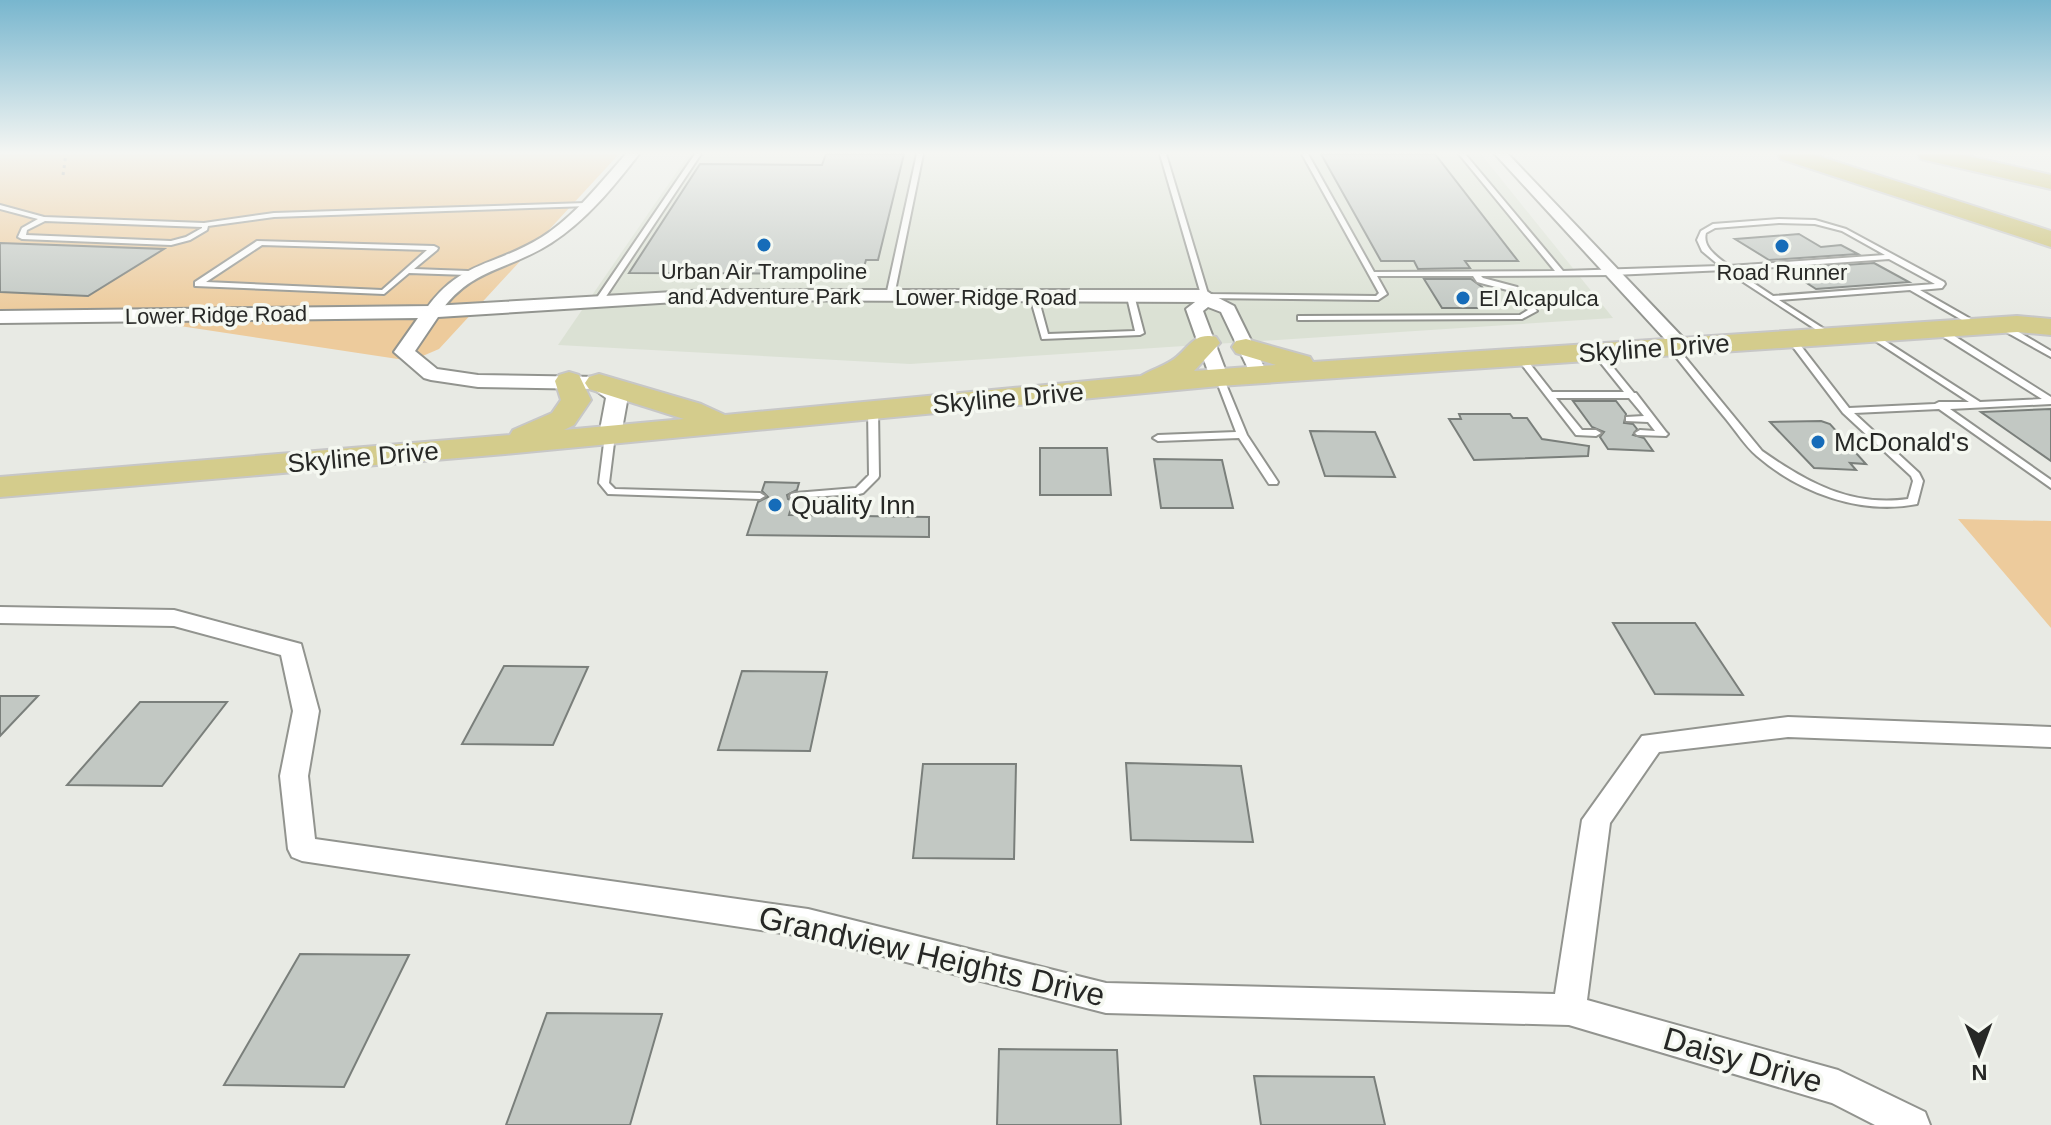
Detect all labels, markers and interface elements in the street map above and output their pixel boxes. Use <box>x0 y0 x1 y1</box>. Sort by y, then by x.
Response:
marker: Urban Air Trampoline and Adventure Park <box>755 236 773 254</box>
marker: Road Runner <box>1773 237 1791 255</box>
place label: Urban Air Trampoline and Adventure Park <box>661 259 867 309</box>
place label: Road Runner <box>1717 260 1847 285</box>
street label: Lower Ridge Road <box>895 285 1077 310</box>
place label: El Alcapulca <box>1479 286 1600 311</box>
marker: El Alcapulca <box>1454 289 1472 307</box>
street label: Lower Ridge Road <box>125 301 307 329</box>
street label: Skyline Drive <box>1577 328 1731 368</box>
street label: Skyline Drive <box>931 376 1085 420</box>
place label: McDonald's <box>1834 427 1969 457</box>
marker: McDonald's <box>1809 433 1827 451</box>
street label: Skyline Drive <box>286 435 440 479</box>
place label: Quality Inn <box>791 490 915 520</box>
marker: Quality Inn <box>766 496 784 514</box>
street label: Grandview Heights Drive <box>756 899 1108 1013</box>
north arrow <box>1939 1013 2019 1093</box>
street label: Daisy Drive <box>1659 1020 1827 1100</box>
text: N <box>1971 1060 1988 1085</box>

